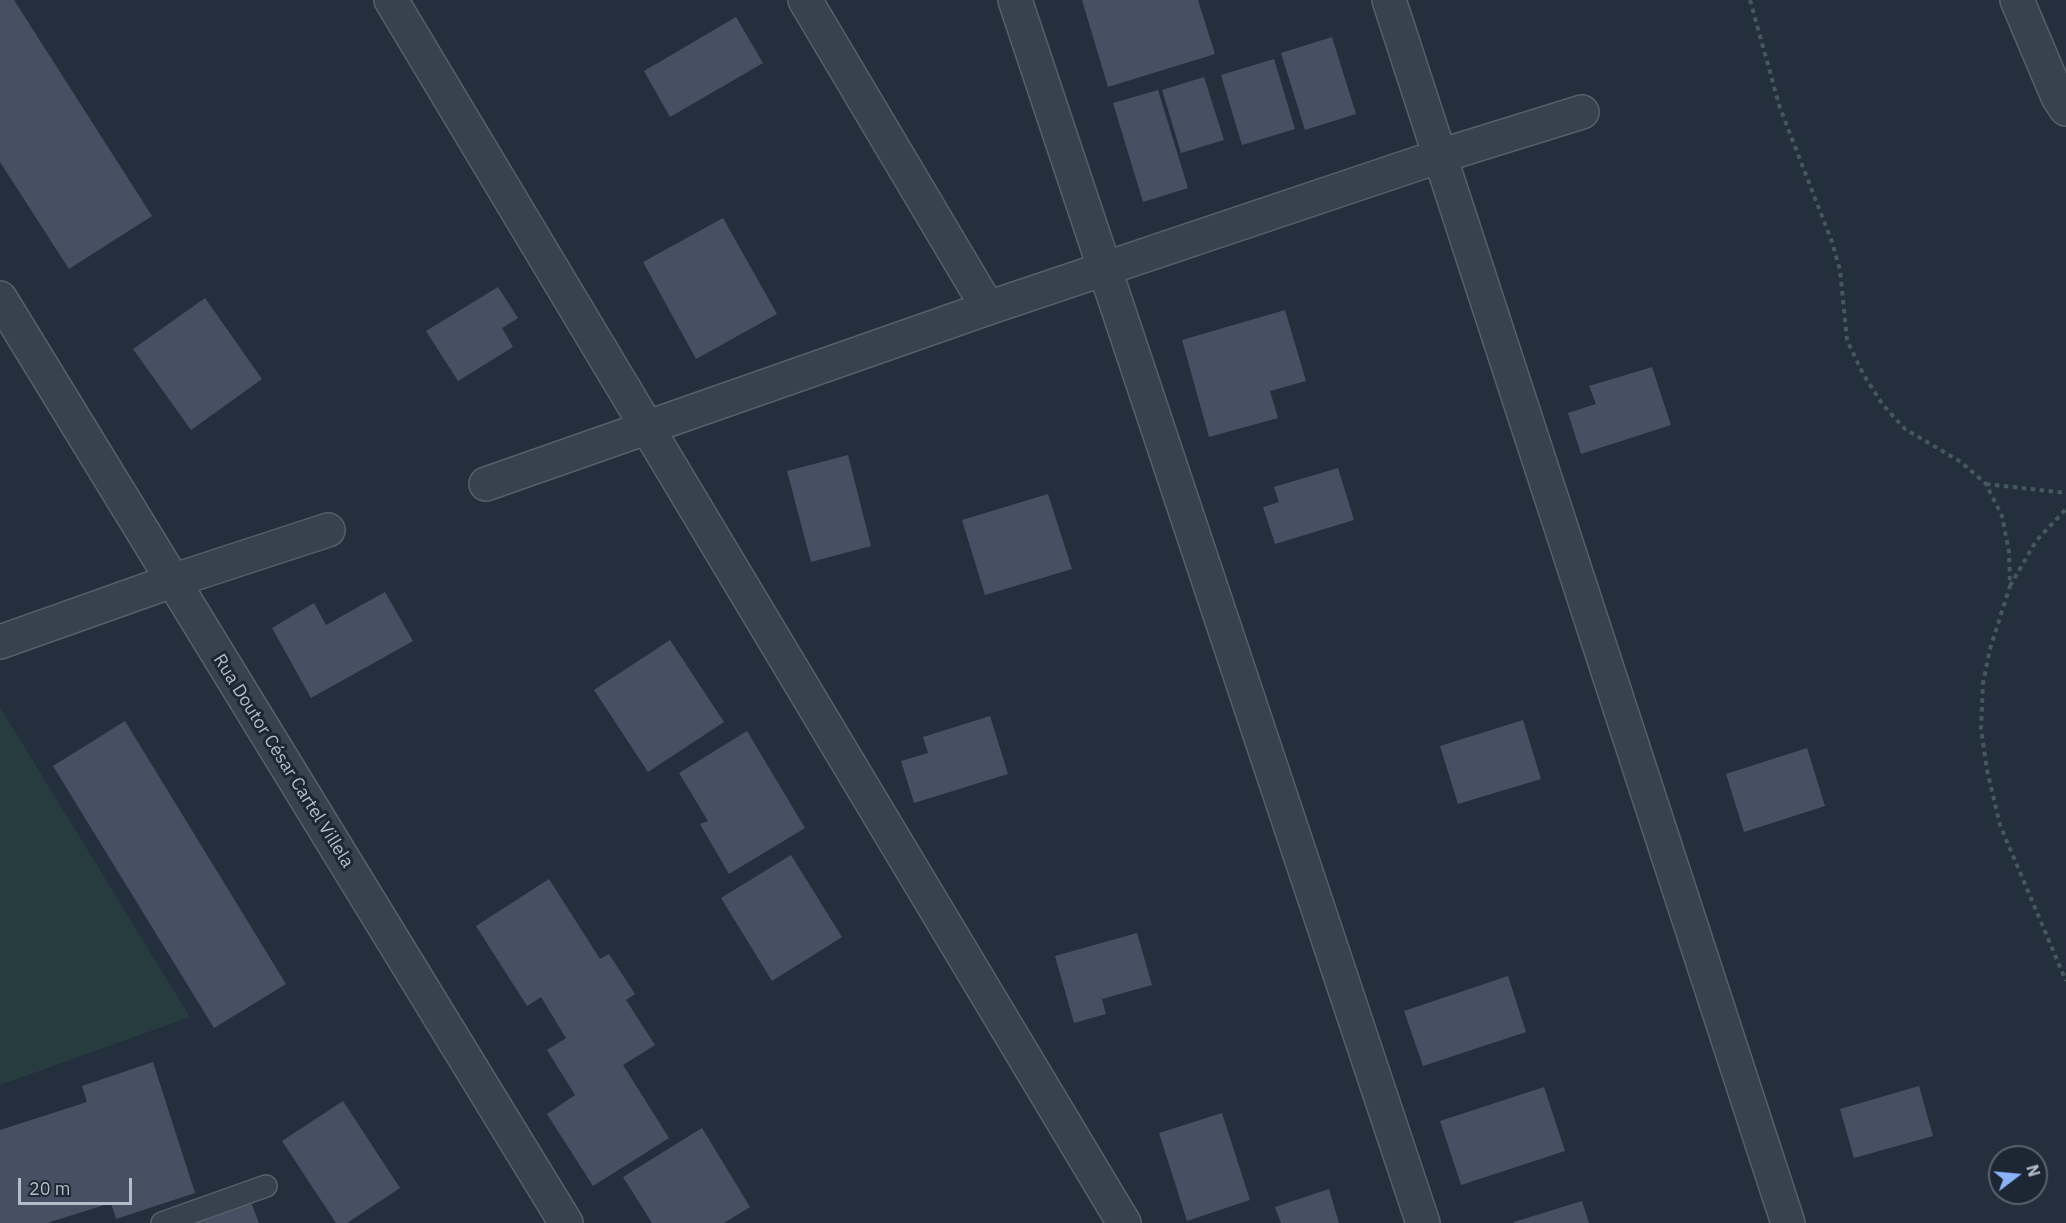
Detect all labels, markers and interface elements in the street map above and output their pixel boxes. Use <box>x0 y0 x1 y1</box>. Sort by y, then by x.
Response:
street label: Rua Doutor César Cartel Villela <box>208 650 358 872</box>
north arrow <box>1988 1145 2048 1205</box>
text: N <box>2022 1162 2045 1179</box>
scale bar <box>21 1166 135 1204</box>
text: 20 m <box>29 1177 71 1200</box>

